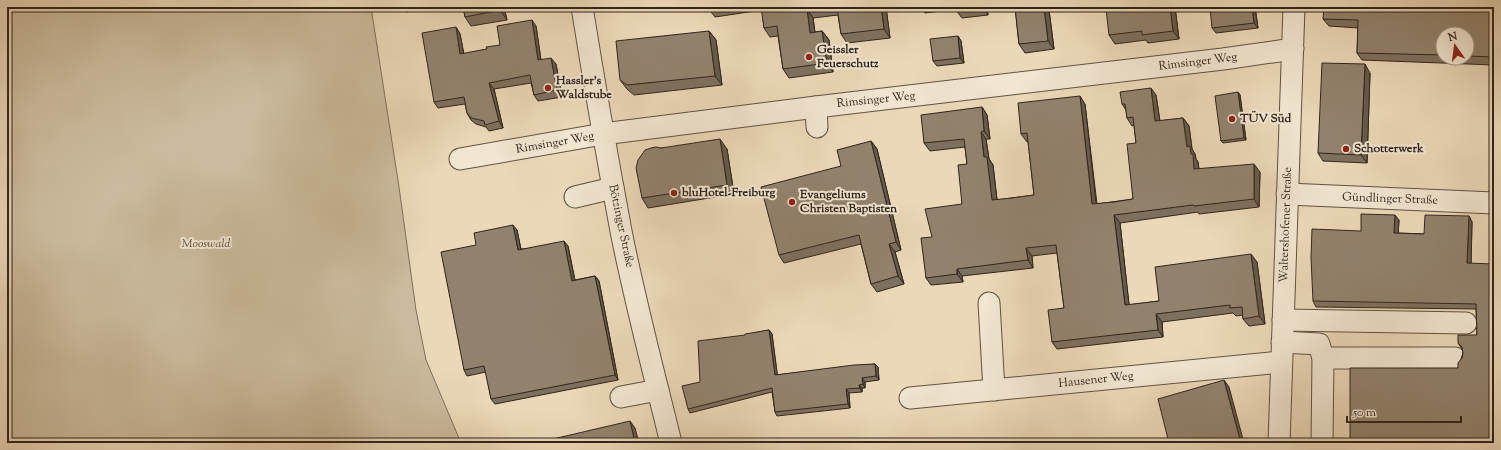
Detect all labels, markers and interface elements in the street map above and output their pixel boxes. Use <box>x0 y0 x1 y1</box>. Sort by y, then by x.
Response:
north arrow <box>1435 26 1475 66</box>
text: N <box>1446 28 1459 46</box>
place label: Geissler Feuerschutz <box>816 41 879 73</box>
street label: Rimsinger Weg <box>1158 48 1238 76</box>
marker: Geissler Feuerschutz <box>804 52 814 62</box>
place label: Hassler's Waldstube <box>555 72 612 104</box>
marker: Hassler's Waldstube <box>543 83 553 93</box>
street label: Rimsinger Weg <box>836 87 916 113</box>
place label: TÜV Süd <box>1239 110 1292 128</box>
marker: TÜV Süd <box>1227 114 1237 124</box>
street label: Rimsinger Weg <box>514 127 596 159</box>
place label: Schotterwerk <box>1354 140 1424 158</box>
marker: Schotterwerk <box>1341 144 1351 154</box>
street label: Waltershofener Straße <box>1275 166 1297 283</box>
street label: Bötzinger Straße <box>603 183 639 270</box>
place label: bluHotel-Freiburg <box>681 184 775 202</box>
place label: Evangeliums Christen Baptisten <box>799 186 898 218</box>
marker: bluHotel-Freiburg <box>669 188 679 198</box>
street label: Gündlinger Straße <box>1342 188 1439 210</box>
marker: Evangeliums Christen Baptisten <box>787 197 797 207</box>
park label: Mooswald <box>182 235 230 253</box>
street label: Hausener Weg <box>1058 367 1135 393</box>
scale bar <box>1347 398 1461 424</box>
text: 50 m <box>1352 404 1376 422</box>

